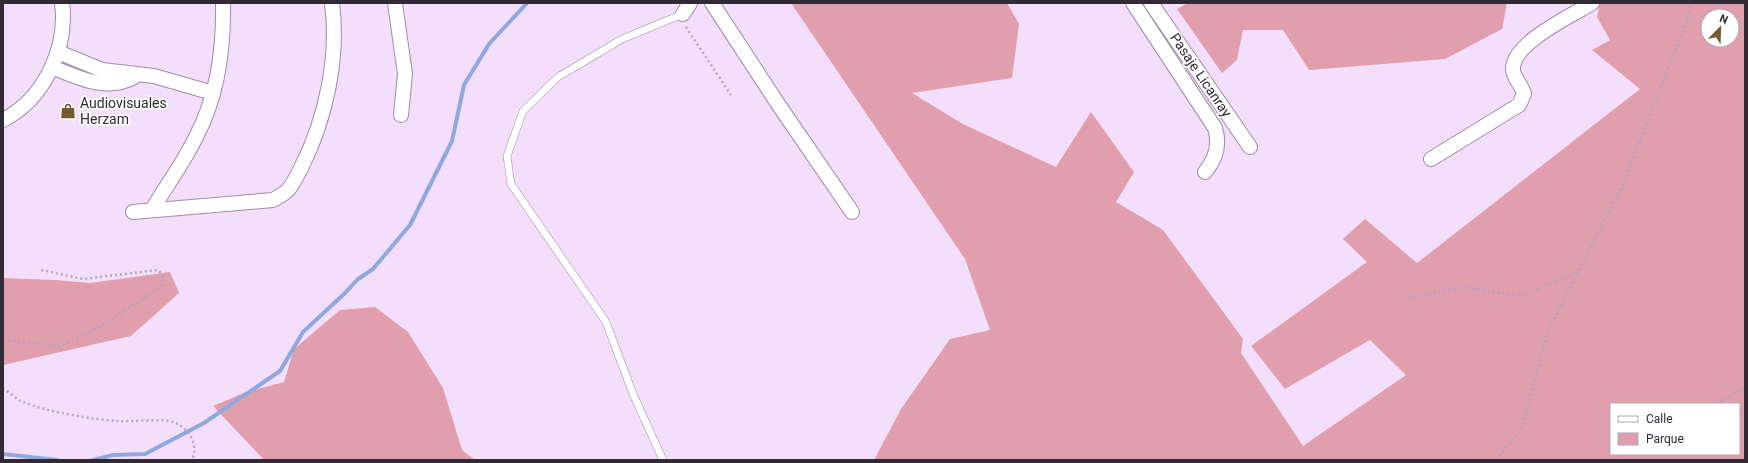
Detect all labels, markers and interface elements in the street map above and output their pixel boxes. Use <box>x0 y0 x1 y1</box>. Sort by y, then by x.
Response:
north arrow <box>1700 8 1740 48</box>
text: N <box>1718 12 1730 27</box>
street label: Pasaje Licanray <box>1167 30 1235 120</box>
place label: Audiovisuales Herzam <box>80 95 167 127</box>
shop icon: Audiovisuales Herzam <box>59 102 77 120</box>
legend <box>1610 403 1740 455</box>
text: Calle <box>1646 412 1673 426</box>
text: Parque <box>1646 432 1684 446</box>

